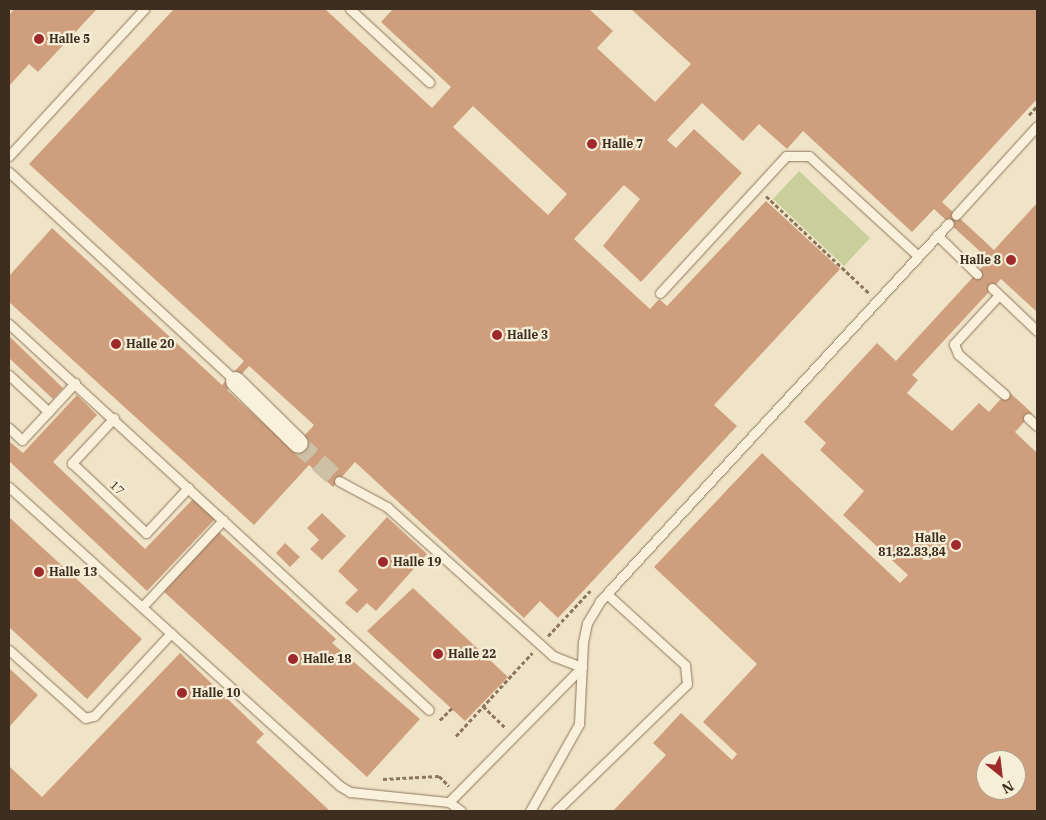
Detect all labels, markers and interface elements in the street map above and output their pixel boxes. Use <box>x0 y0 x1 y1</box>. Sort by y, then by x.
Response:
place label: Halle 5 <box>49 32 90 46</box>
marker: Halle 5 <box>33 33 45 45</box>
place label: Halle 7 <box>602 137 643 151</box>
marker: Halle 7 <box>586 138 598 150</box>
place label: Halle 8 <box>960 253 1001 267</box>
marker: Halle 8 <box>1005 254 1017 266</box>
place label: Halle 3 <box>507 328 548 342</box>
marker: Halle 3 <box>491 329 503 341</box>
place label: Halle 20 <box>126 337 174 351</box>
marker: Halle 20 <box>110 338 122 350</box>
street label: 17 <box>107 478 127 498</box>
place label: Halle 81,82.83,84 <box>878 531 946 559</box>
marker: Halle 81,82.83,84 <box>950 539 962 551</box>
place label: Halle 19 <box>393 555 441 569</box>
marker: Halle 19 <box>377 556 389 568</box>
place label: Halle 13 <box>49 565 97 579</box>
marker: Halle 13 <box>33 566 45 578</box>
place label: Halle 22 <box>448 647 496 661</box>
marker: Halle 22 <box>432 648 444 660</box>
place label: Halle 18 <box>303 652 351 666</box>
marker: Halle 18 <box>287 653 299 665</box>
place label: Halle 10 <box>192 686 240 700</box>
marker: Halle 10 <box>176 687 188 699</box>
north arrow <box>976 750 1026 800</box>
text: N <box>999 777 1017 798</box>

